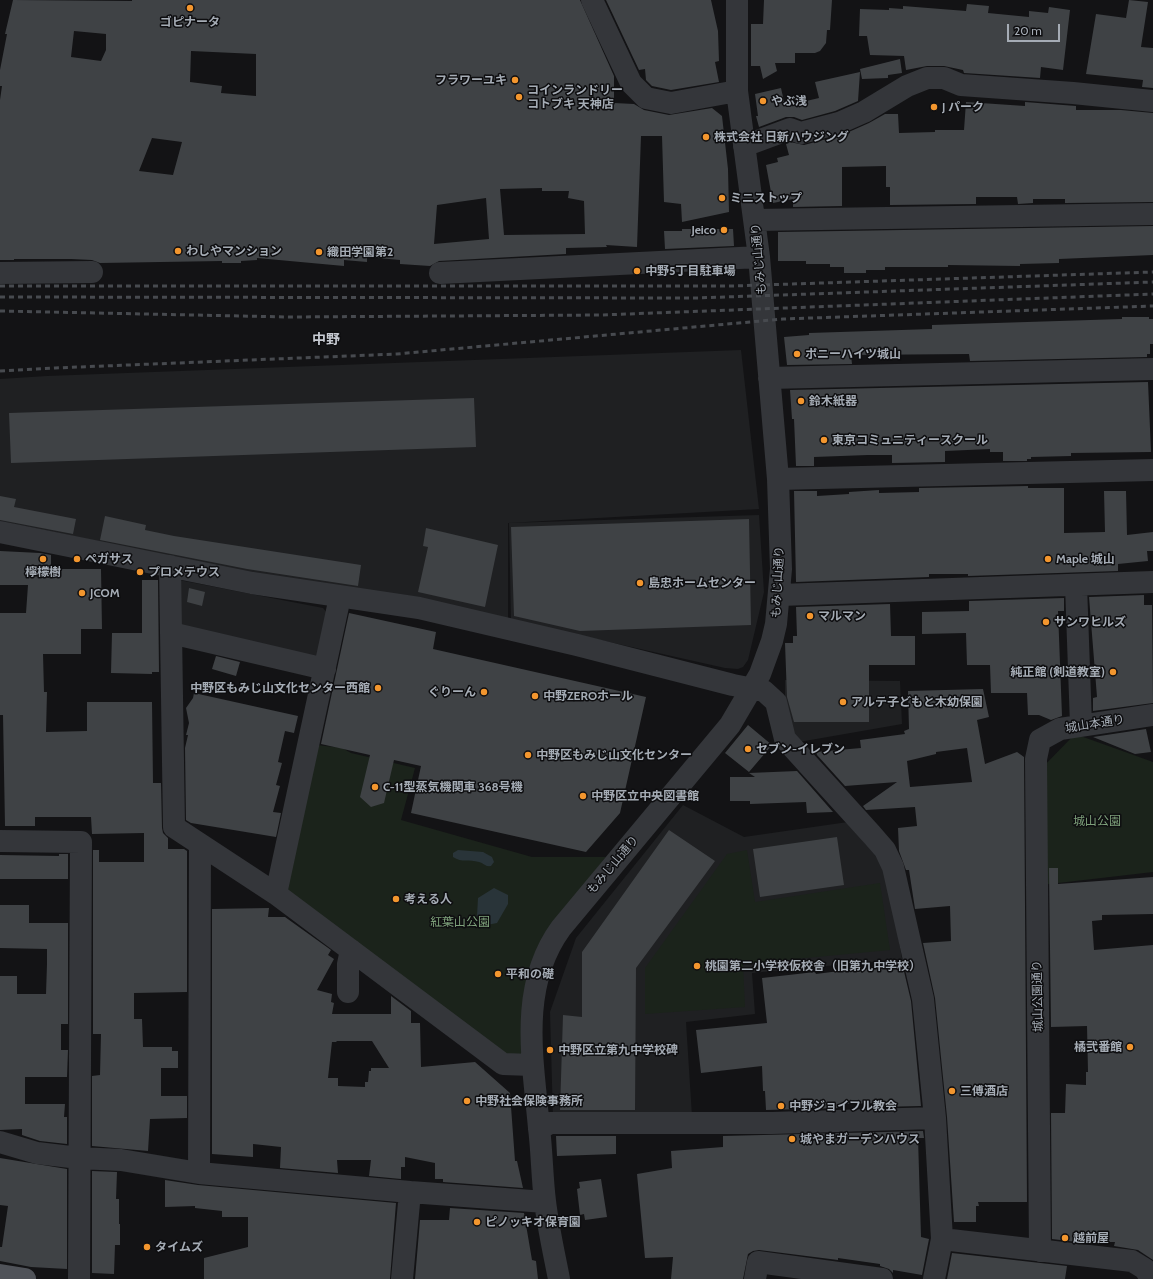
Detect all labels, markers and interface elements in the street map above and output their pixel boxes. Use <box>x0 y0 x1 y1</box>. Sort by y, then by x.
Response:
marker: ゴピナータ <box>185 3 195 13</box>
place label: ゴピナータ <box>160 15 220 29</box>
scale bar <box>1009 16 1062 42</box>
text: 20 m <box>1014 23 1042 38</box>
place label: フラワーユキ <box>435 73 507 87</box>
marker: フラワーユキ <box>510 75 520 85</box>
place label: コインランドリー コトブキ 天神店 <box>527 83 623 111</box>
marker: コインランドリー コトブキ 天神店 <box>514 92 524 102</box>
place label: やぶ浅 <box>771 94 807 108</box>
marker: やぶ浅 <box>758 96 768 106</box>
place label: J パーク <box>942 100 984 114</box>
marker: J パーク <box>929 102 939 112</box>
place label: 株式会社 日新ハウジング <box>714 130 849 144</box>
marker: 株式会社 日新ハウジング <box>701 132 711 142</box>
place label: ミニストップ <box>730 191 802 205</box>
marker: ミニストップ <box>717 193 727 203</box>
place label: Jeico <box>691 223 716 237</box>
street label: もみじ山通り <box>749 223 769 295</box>
marker: Jeico <box>719 225 729 235</box>
place label: わしやマンション <box>186 244 282 258</box>
place label: 織田学園第2 <box>327 245 393 259</box>
marker: わしやマンション <box>173 246 183 256</box>
marker: 織田学園第2 <box>314 247 324 257</box>
place label: 中野5丁目駐車場 <box>645 264 735 278</box>
marker: 中野5丁目駐車場 <box>632 266 642 276</box>
district label: 中野 <box>312 332 340 348</box>
place label: ポニーハイツ城山 <box>805 347 901 361</box>
marker: ポニーハイツ城山 <box>792 349 802 359</box>
place label: 鈴木紙器 <box>809 394 857 408</box>
marker: 鈴木紙器 <box>796 396 806 406</box>
place label: 東京コミュニティースクール <box>832 433 988 447</box>
marker: 東京コミュニティースクール <box>819 435 829 445</box>
street label: もみじ山通り <box>769 546 787 618</box>
place label: ペガサス <box>85 552 133 566</box>
place label: Maple 城山 <box>1056 552 1115 566</box>
marker: 檸檬樹 <box>38 554 48 564</box>
marker: ペガサス <box>72 554 82 564</box>
marker: Maple 城山 <box>1043 554 1053 564</box>
place label: 檸檬樹 <box>25 565 61 579</box>
place label: プロメテウス <box>148 565 220 579</box>
marker: プロメテウス <box>135 567 145 577</box>
place label: 島忠ホームセンター <box>648 576 756 590</box>
marker: 島忠ホームセンター <box>635 578 645 588</box>
place label: JCOM <box>90 586 120 600</box>
marker: JCOM <box>77 588 87 598</box>
place label: マルマン <box>818 609 866 623</box>
marker: マルマン <box>805 611 815 621</box>
place label: サンワヒルズ <box>1054 615 1126 629</box>
marker: サンワヒルズ <box>1041 617 1051 627</box>
place label: 純正館 (剣道教室) <box>1010 665 1105 679</box>
marker: 純正館 (剣道教室) <box>1108 667 1118 677</box>
place label: 中野区もみじ山文化センター西館 <box>190 681 370 695</box>
marker: 中野区もみじ山文化センター西館 <box>373 683 383 693</box>
place label: ぐりーん <box>428 685 476 699</box>
marker: ぐりーん <box>479 687 489 697</box>
place label: 中野ZEROホール <box>543 689 633 703</box>
marker: 中野ZEROホール <box>530 691 540 701</box>
place label: アルテ子どもと木幼保園 <box>851 695 983 709</box>
marker: アルテ子どもと木幼保園 <box>838 697 848 707</box>
street label: 城山本通り <box>1064 712 1126 736</box>
place label: セブン-イレブン <box>756 742 845 756</box>
marker: セブン-イレブン <box>743 744 753 754</box>
place label: 中野区もみじ山文化センター <box>536 748 692 762</box>
marker: 中野区もみじ山文化センター <box>523 750 533 760</box>
place label: C-11型蒸気機関車 368号機 <box>383 780 523 794</box>
marker: C-11型蒸気機関車 368号機 <box>370 782 380 792</box>
place label: 中野区立中央図書館 <box>591 789 699 803</box>
marker: 中野区立中央図書館 <box>578 791 588 801</box>
park label: 城山公園 <box>1073 814 1121 828</box>
street label: もみじ山通り <box>584 833 642 897</box>
place label: 考える人 <box>404 892 452 906</box>
marker: 考える人 <box>391 894 401 904</box>
park label: 紅葉山公園 <box>430 915 490 929</box>
place label: 桃園第二小学校仮校舎（旧第九中学校） <box>705 959 921 973</box>
street label: 城山公園通り <box>1030 960 1046 1032</box>
marker: 桃園第二小学校仮校舎（旧第九中学校） <box>692 961 702 971</box>
place label: 平和の礎 <box>506 967 554 981</box>
marker: 平和の礎 <box>493 969 503 979</box>
place label: 橘弐番館 <box>1074 1040 1122 1054</box>
marker: 橘弐番館 <box>1125 1042 1135 1052</box>
place label: 中野区立第九中学校碑 <box>558 1043 678 1057</box>
marker: 中野区立第九中学校碑 <box>545 1045 555 1055</box>
place label: 三傅酒店 <box>960 1084 1008 1098</box>
marker: 三傅酒店 <box>947 1086 957 1096</box>
place label: 中野社会保険事務所 <box>475 1094 583 1108</box>
marker: 中野社会保険事務所 <box>462 1096 472 1106</box>
place label: 中野ジョイフル教会 <box>789 1099 897 1113</box>
marker: 中野ジョイフル教会 <box>776 1101 786 1111</box>
place label: 城やまガーデンハウス <box>800 1132 920 1146</box>
marker: 城やまガーデンハウス <box>787 1134 797 1144</box>
place label: ピノッキオ保育園 <box>485 1215 581 1229</box>
marker: ピノッキオ保育園 <box>472 1217 482 1227</box>
place label: 越前屋 <box>1073 1231 1109 1245</box>
marker: 越前屋 <box>1060 1233 1070 1243</box>
place label: タイムズ <box>155 1240 203 1254</box>
marker: タイムズ <box>142 1242 152 1252</box>

